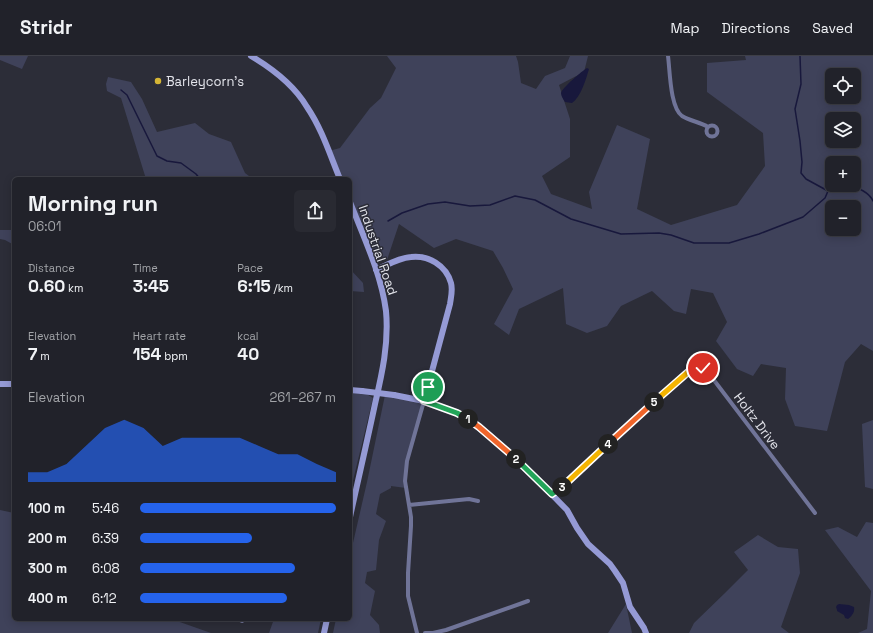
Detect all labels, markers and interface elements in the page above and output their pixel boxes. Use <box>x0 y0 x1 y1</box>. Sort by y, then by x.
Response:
text: Stridr <box>20 15 72 40</box>
text: Map <box>670 19 700 37</box>
text: Directions <box>722 19 790 37</box>
text: Saved <box>812 19 853 37</box>
map controls <box>825 68 861 236</box>
button: locate <box>825 68 861 104</box>
place label: Barleycorn’s <box>166 73 244 90</box>
marker: Barleycorn’s <box>153 76 163 86</box>
button: layers <box>825 112 861 148</box>
button: + <box>825 156 861 192</box>
text: Morning run <box>28 189 158 217</box>
button: share <box>294 190 336 232</box>
button: − <box>825 200 861 236</box>
street label: Industrial Road <box>355 203 401 297</box>
text: 06:01 <box>28 218 61 235</box>
text: Distance <box>28 261 75 275</box>
text: Time <box>133 261 158 275</box>
text: Pace <box>237 261 263 275</box>
text: 0.60 <box>28 275 65 297</box>
text: 3:45 <box>133 275 169 297</box>
text: 6:15 <box>237 275 271 297</box>
text: km <box>65 281 83 295</box>
text: /km <box>271 281 293 295</box>
text: Elevation <box>28 329 76 343</box>
text: Heart rate <box>133 329 186 343</box>
text: kcal <box>237 329 259 343</box>
text: 7 <box>28 343 37 365</box>
text: 154 <box>133 343 161 365</box>
text: 40 <box>237 343 259 365</box>
text: m <box>37 349 50 363</box>
text: bpm <box>161 349 188 363</box>
pin <box>686 351 720 385</box>
icon: check <box>692 357 714 379</box>
pin <box>411 370 445 404</box>
icon: arrive <box>417 376 439 398</box>
text: Elevation <box>28 389 85 406</box>
text: 261–267 m <box>269 389 336 406</box>
street label: Holtz Drive <box>730 389 784 453</box>
pin: 5 <box>644 392 664 412</box>
text: 5 <box>651 395 657 409</box>
pin: 1 <box>458 409 478 429</box>
text: 1 <box>466 412 470 426</box>
pin: 4 <box>598 434 618 454</box>
text: 4 <box>605 437 612 451</box>
pin: 2 <box>506 449 526 469</box>
text: 2 <box>513 452 519 466</box>
pin: 3 <box>552 477 572 497</box>
text: 3 <box>559 480 565 494</box>
text: 100 m <box>28 500 65 517</box>
text: 5:46 <box>92 500 119 517</box>
text: 200 m <box>28 530 67 547</box>
text: 6:39 <box>92 530 119 547</box>
text: 300 m <box>28 560 67 577</box>
text: 6:08 <box>92 560 120 577</box>
text: 400 m <box>28 590 68 607</box>
text: 6:12 <box>92 590 117 607</box>

